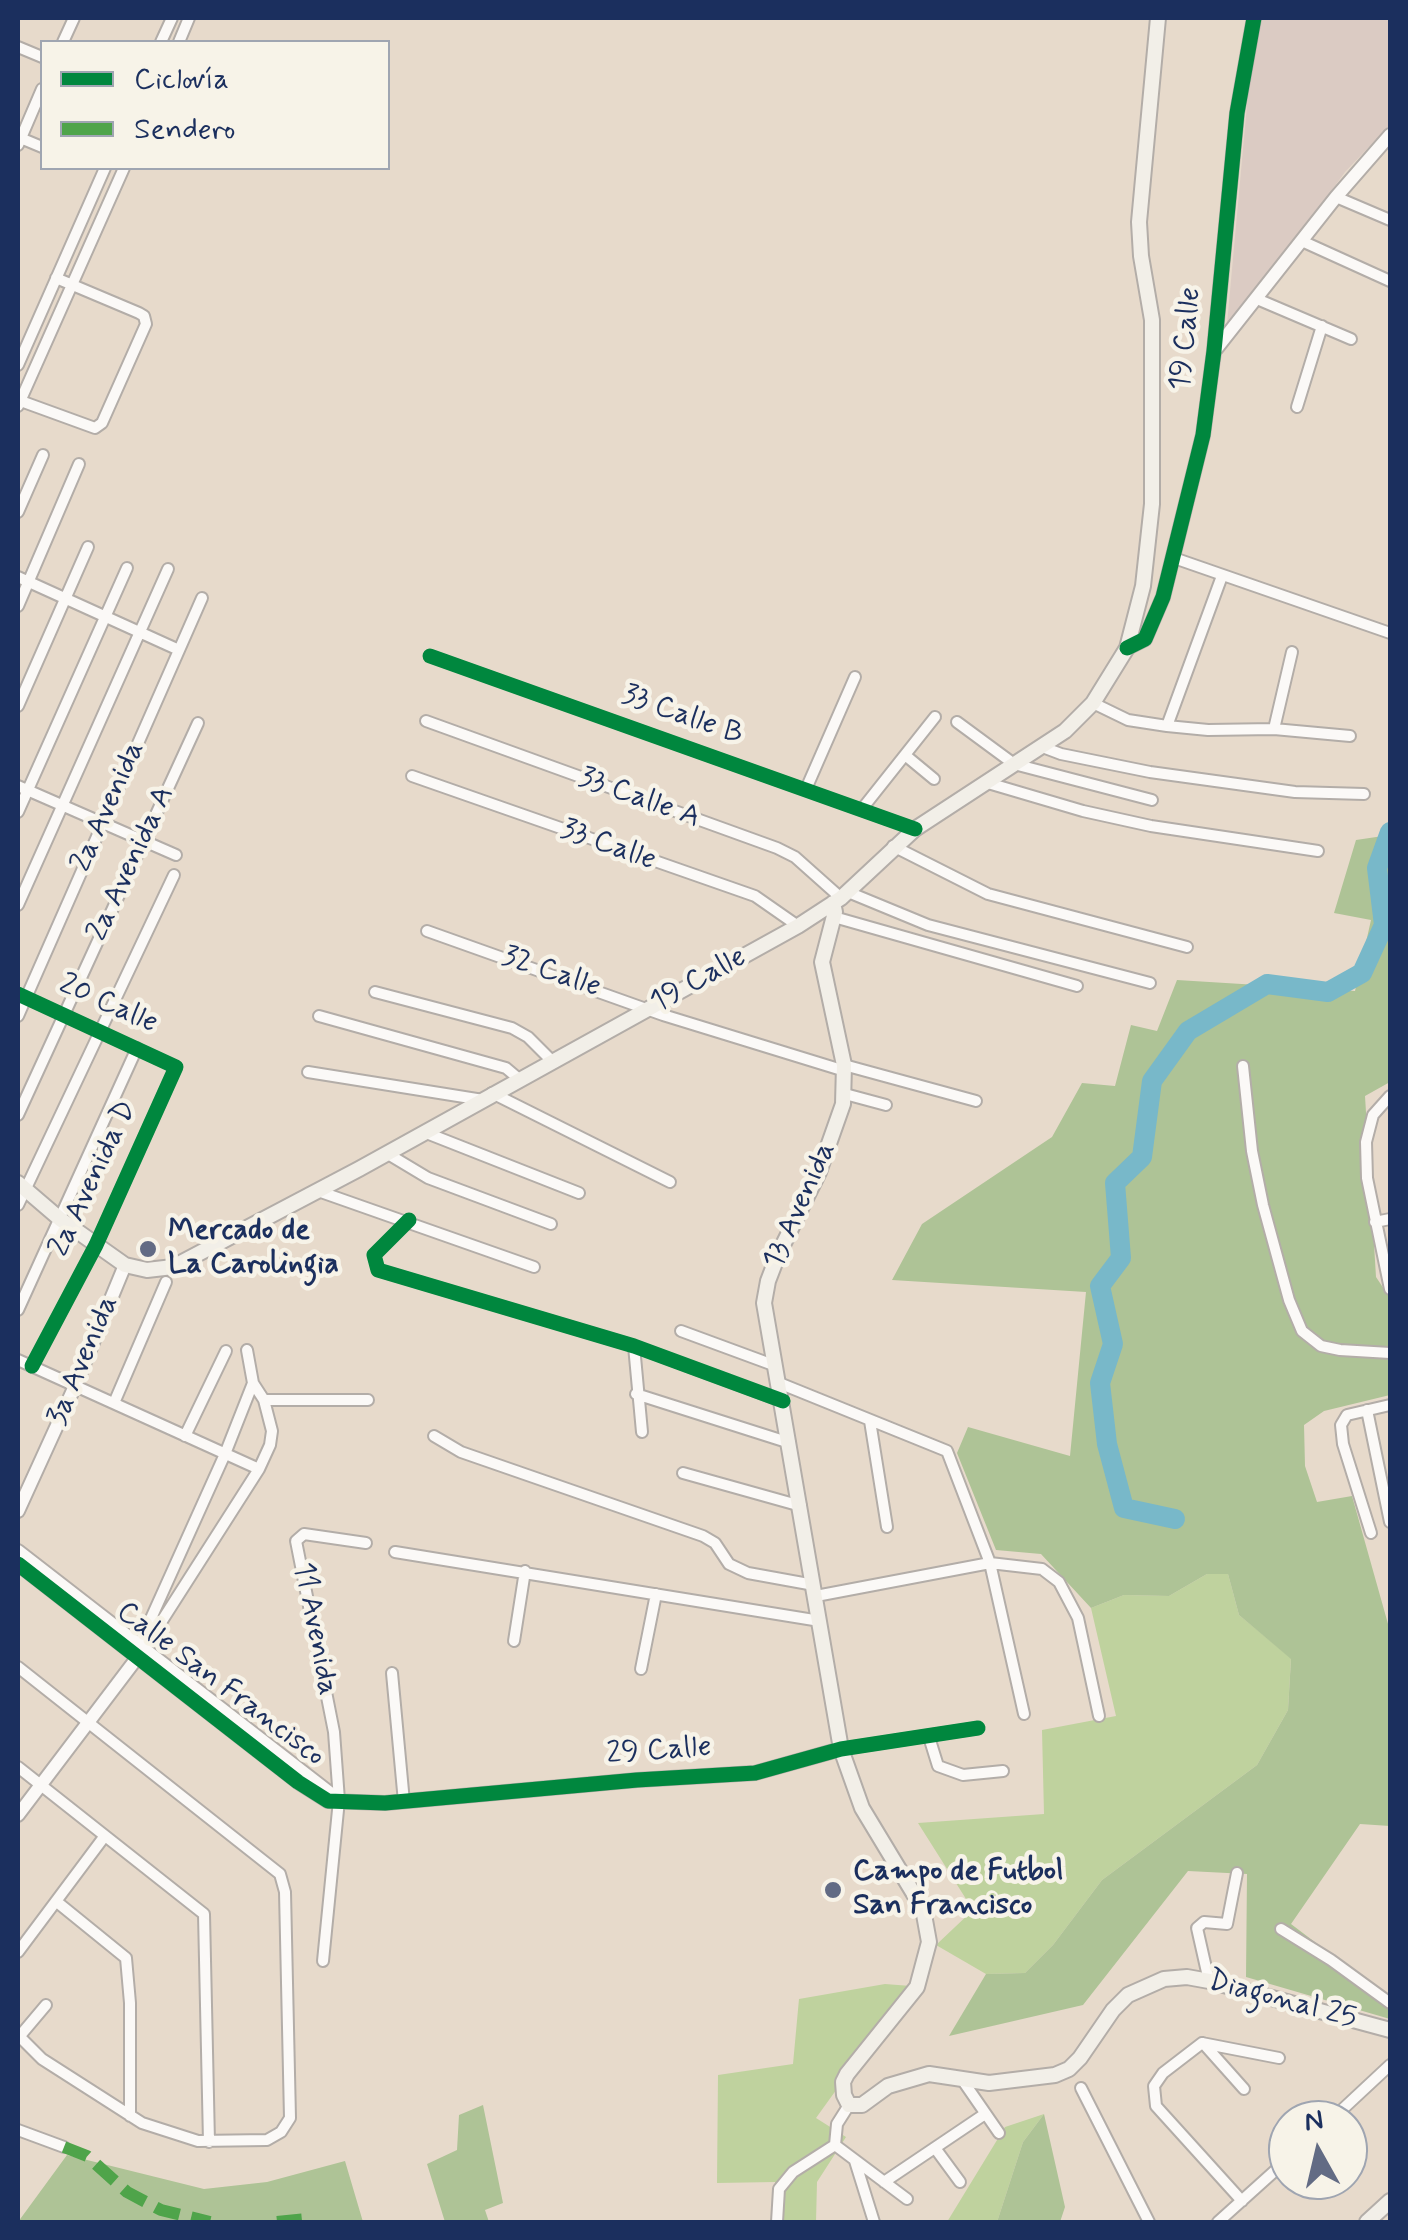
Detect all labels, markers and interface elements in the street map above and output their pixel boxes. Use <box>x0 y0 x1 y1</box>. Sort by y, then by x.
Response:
legend <box>40 40 390 170</box>
text: Ciclovía <box>134 60 229 99</box>
text: Sendero <box>134 110 235 149</box>
street label: 19 Calle <box>1164 285 1210 393</box>
street label: 33 Calle B <box>617 678 747 754</box>
street label: 2a Avenida <box>64 736 154 878</box>
street label: 33 Calle A <box>573 760 705 838</box>
street label: 2a Avenida A <box>80 781 184 947</box>
street label: 33 Calle <box>555 812 661 880</box>
street label: 32 Calle <box>497 939 605 1007</box>
street label: 19 Calle <box>645 940 753 1022</box>
street label: 20 Calle <box>53 967 163 1043</box>
street label: 2a Avenida D <box>42 1095 146 1263</box>
street label: 13 Avenida <box>757 1137 845 1275</box>
place label: Mercado de La Carolingia <box>168 1214 339 1284</box>
marker: Mercado de La Carolingia <box>137 1238 159 1260</box>
street label: 3a Avenida <box>41 1291 127 1431</box>
street label: 11 Avenida <box>283 1559 345 1699</box>
street label: Calle San Francisco <box>109 1595 331 1775</box>
street label: 29 Calle <box>605 1730 713 1774</box>
place label: Campo de Futbol San Francisco <box>853 1855 1063 1926</box>
marker: Campo de Futbol San Francisco <box>822 1879 844 1901</box>
street label: Diagonal 25 <box>1204 1964 1360 2038</box>
north arrow <box>1268 2100 1368 2200</box>
text: N <box>1302 2102 1326 2141</box>

